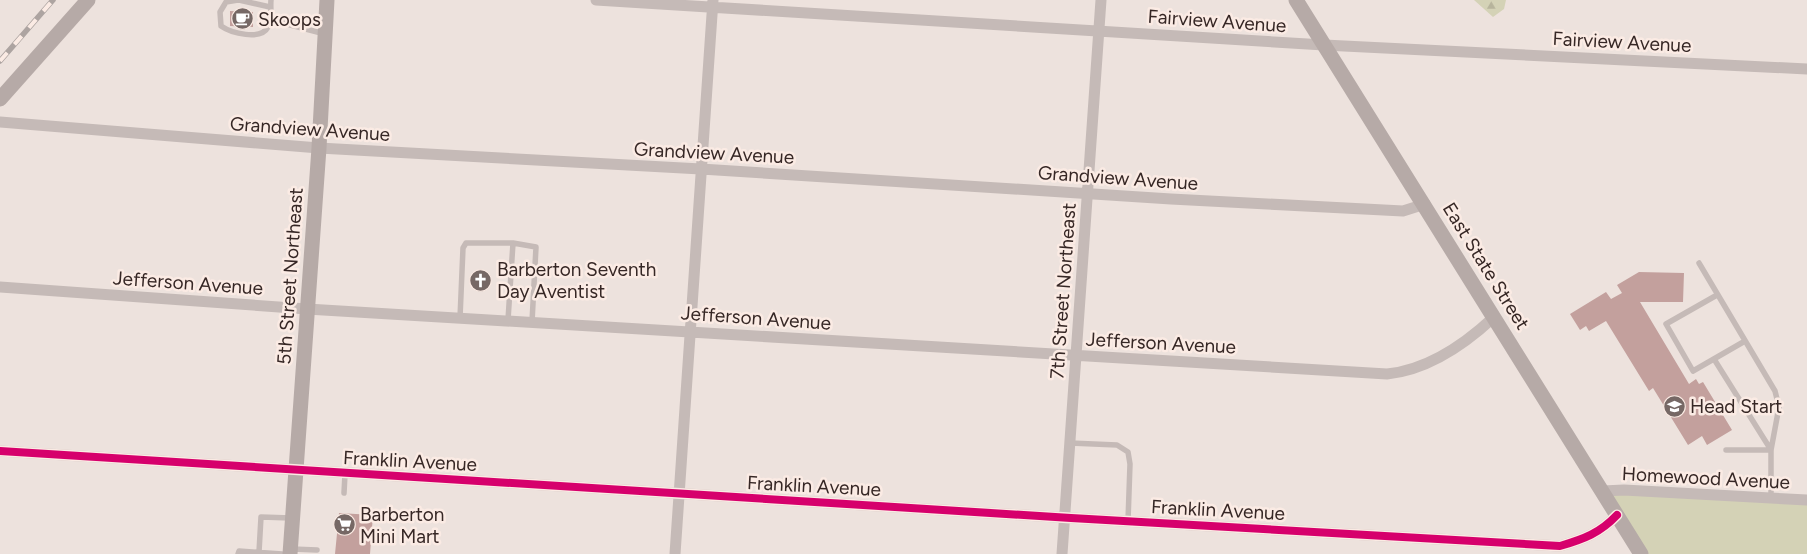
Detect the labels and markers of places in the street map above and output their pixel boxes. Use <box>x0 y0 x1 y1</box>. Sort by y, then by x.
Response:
cafe icon: Skoops <box>230 7 254 31</box>
place label: Skoops <box>258 8 321 31</box>
place label: Barberton Seventh Day Aventist <box>497 258 656 303</box>
church icon: Barberton Seventh Day Aventist <box>469 268 493 292</box>
school or university icon: Head Start <box>1662 394 1686 418</box>
place label: Head Start <box>1690 395 1782 418</box>
place label: Barberton Mini Mart <box>360 503 444 548</box>
supermarket icon: Barberton Mini Mart <box>332 513 356 537</box>

